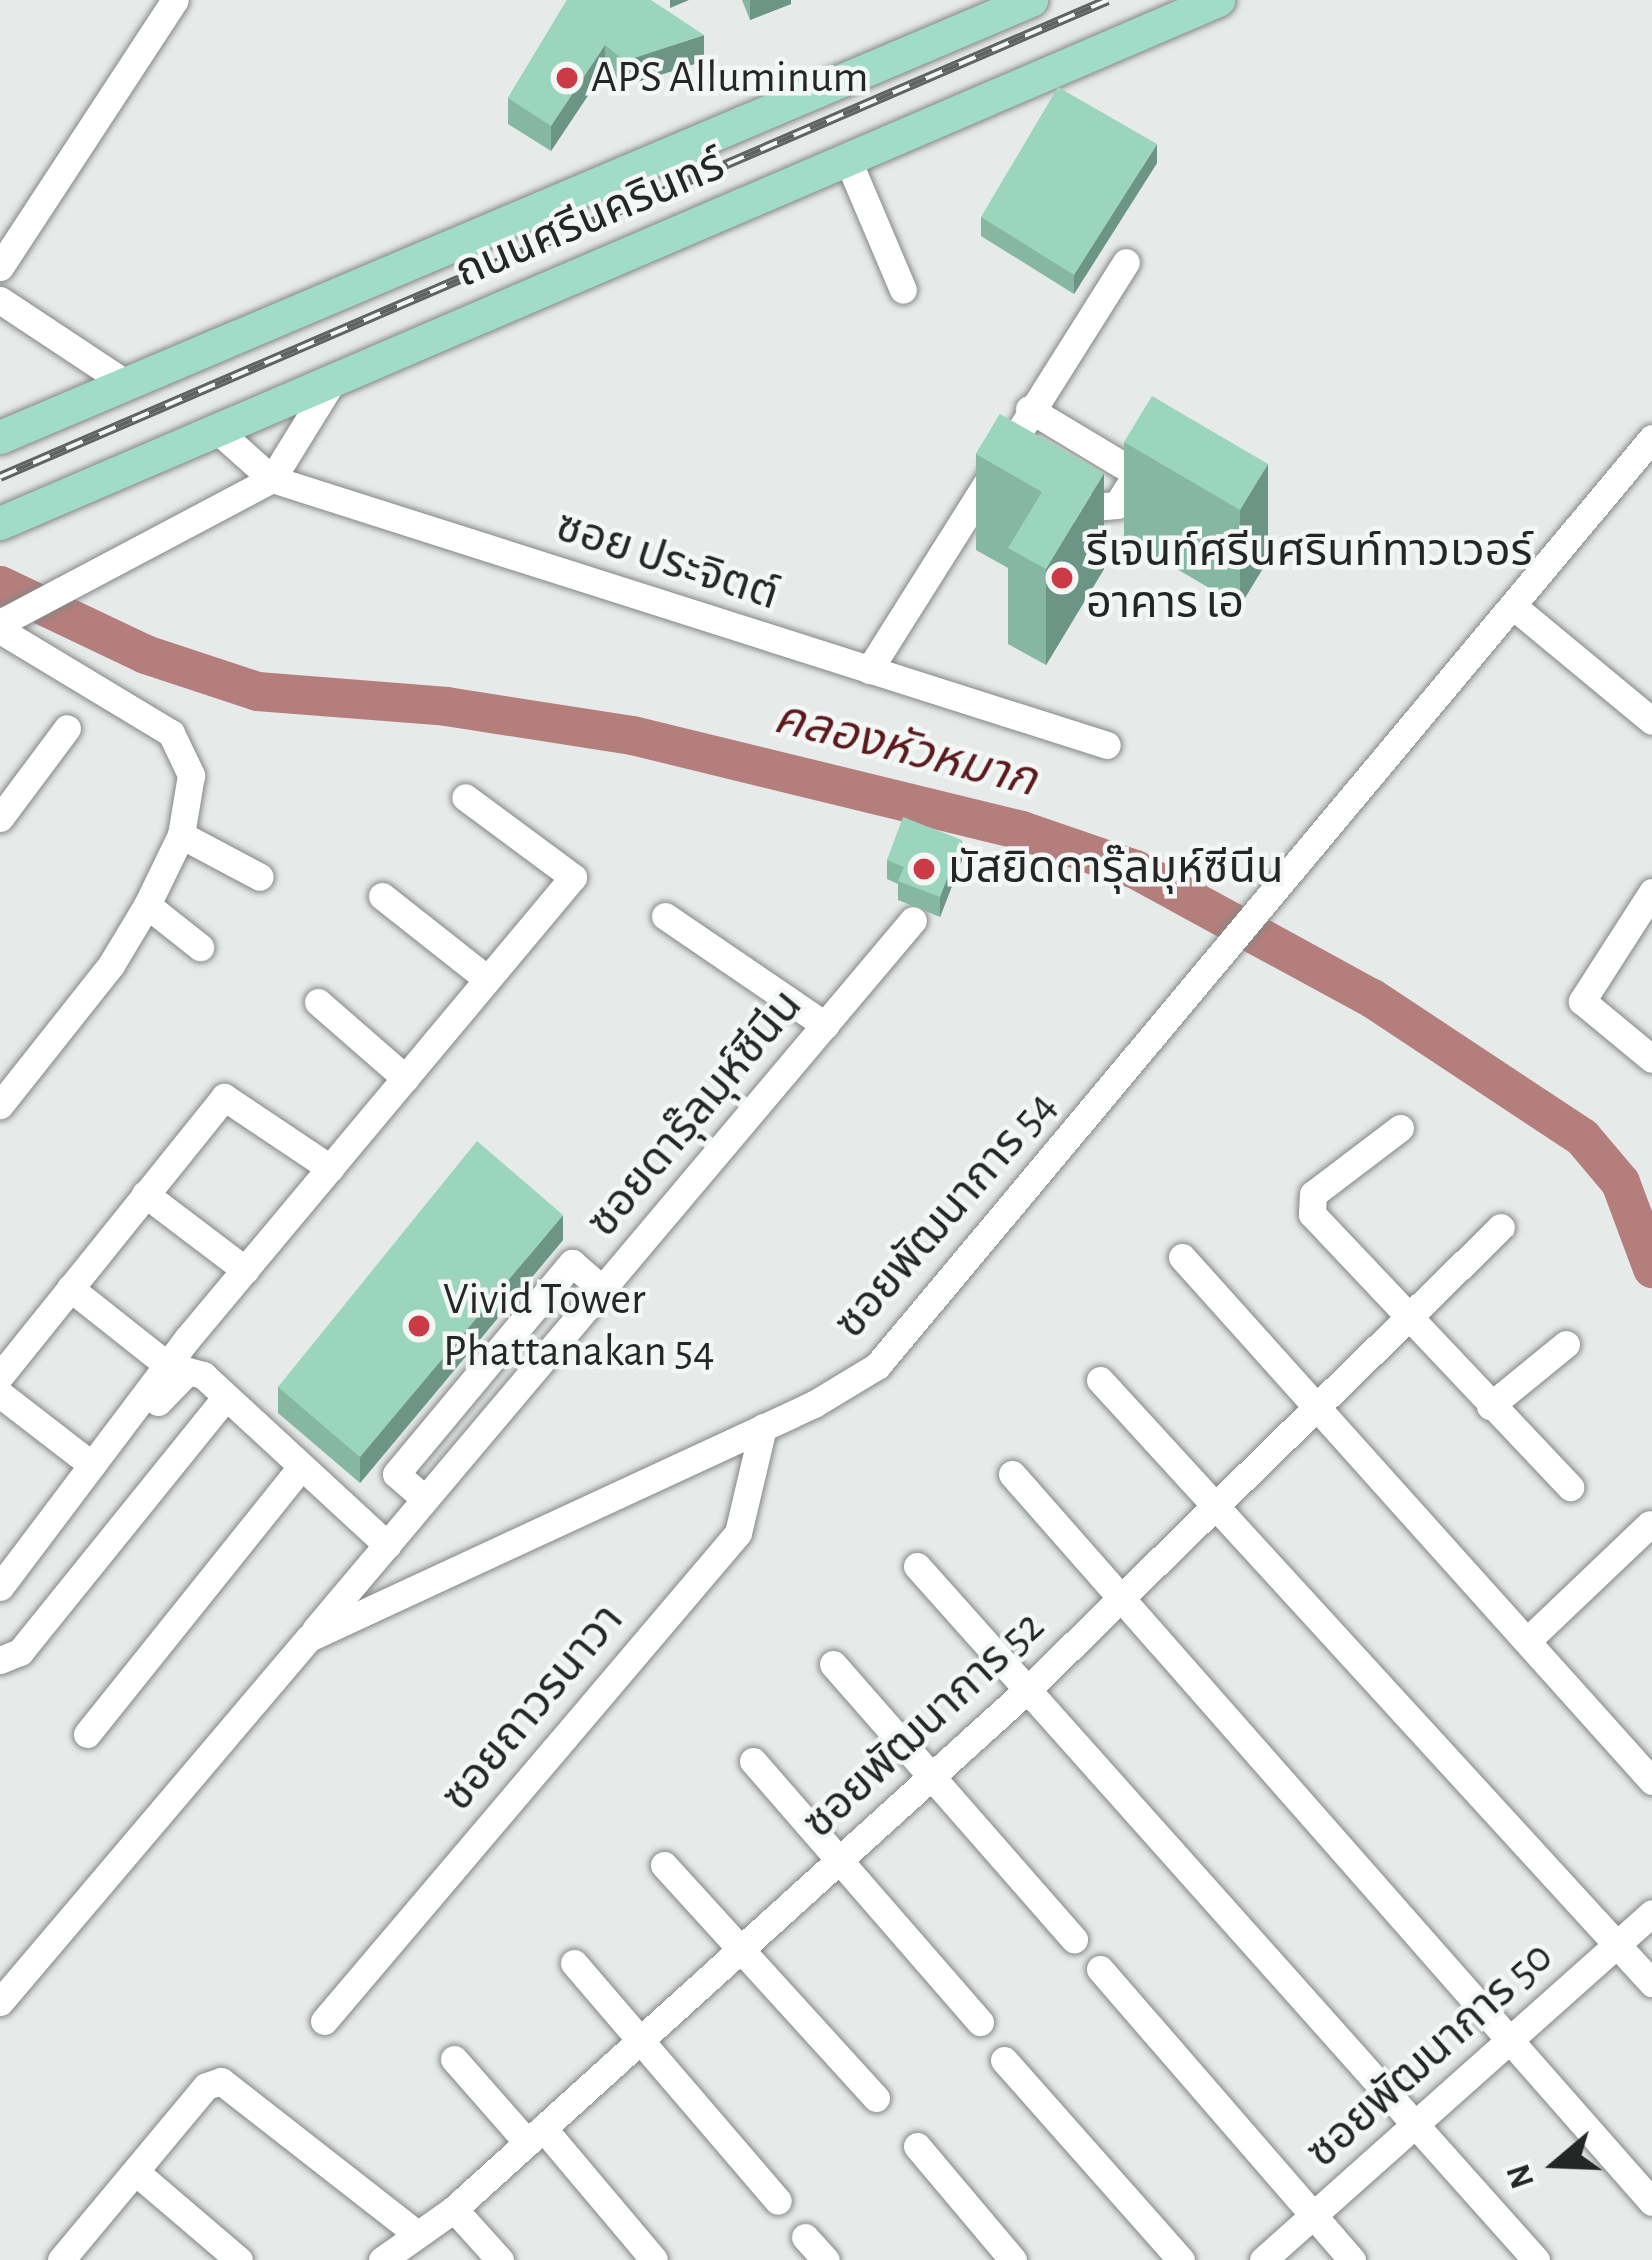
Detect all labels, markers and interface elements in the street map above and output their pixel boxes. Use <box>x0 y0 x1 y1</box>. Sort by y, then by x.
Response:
place label: APS Alluminum <box>591 51 868 105</box>
marker: APS Alluminum <box>554 65 580 91</box>
street label: ถนนศรีนครินทร์ <box>448 138 732 300</box>
street label: ซอย ประจิตต์ <box>549 500 785 622</box>
place label: รีเจนท์ศรีนศรินท์ทาวเวอร์ อาคาร เอ <box>1086 525 1532 631</box>
marker: รีเจนท์ศรีนศรินท์ทาวเวอร์ อาคาร เอ <box>1049 565 1075 591</box>
water label: คลองหัวหมาก <box>768 690 1042 810</box>
place label: มัสยิดดารุ๊ลมุห์ซีนีน <box>948 842 1284 896</box>
marker: มัสยิดดารุ๊ลมุห์ซีนีน <box>911 856 937 882</box>
street label: ซอยดารุ๊ลมุห์ซีนีน <box>576 980 814 1248</box>
street label: ซอยพัฒนาการ 54 <box>824 1080 1068 1350</box>
place label: Vivid Tower Phattanakan 54 <box>443 1273 715 1379</box>
marker: Vivid Tower Phattanakan 54 <box>406 1313 432 1339</box>
street label: ซอยถาวรนาวา <box>431 1594 635 1822</box>
street label: ซอยพัฒนาการ 52 <box>792 1600 1056 1850</box>
street label: ซอยพัฒนาการ 50 <box>1296 1930 1564 2180</box>
north arrow <box>1496 2104 1616 2224</box>
text: N <box>1502 2160 1541 2192</box>

